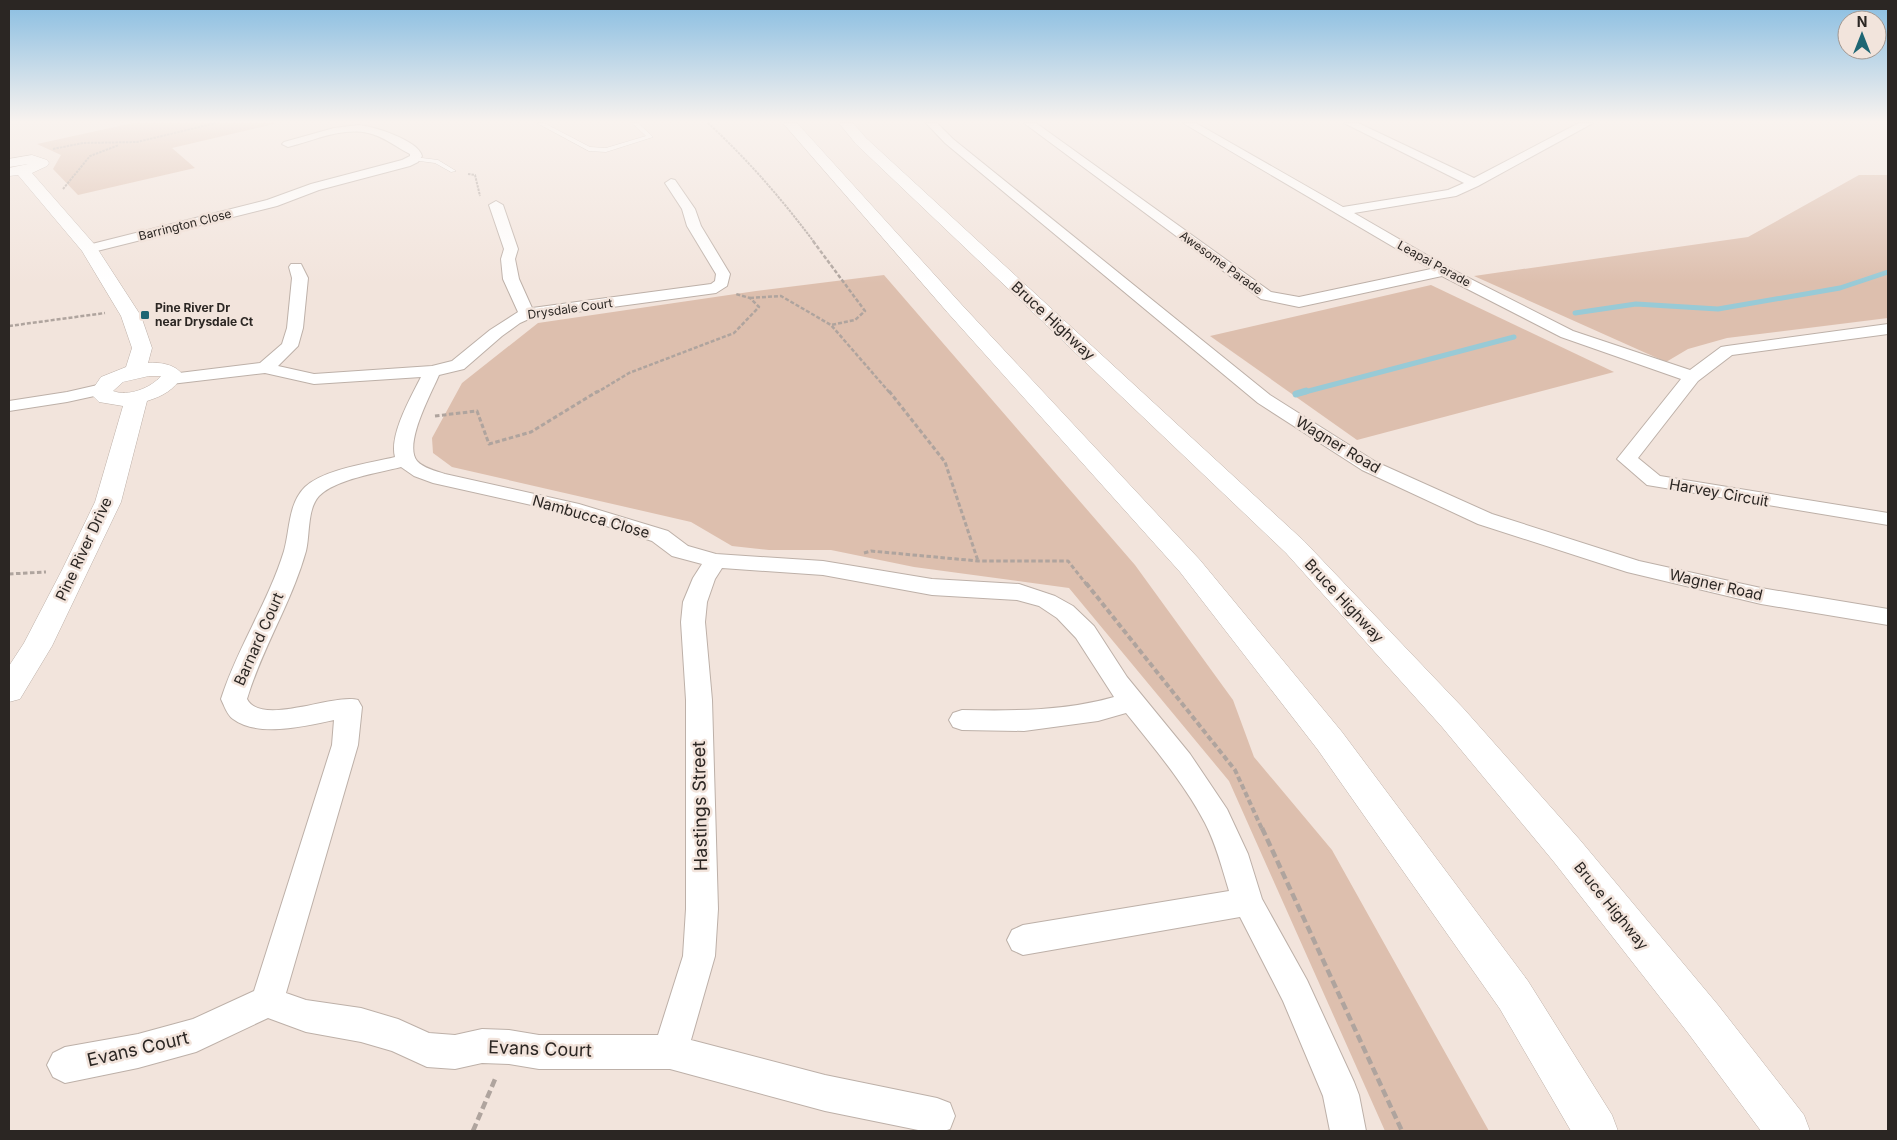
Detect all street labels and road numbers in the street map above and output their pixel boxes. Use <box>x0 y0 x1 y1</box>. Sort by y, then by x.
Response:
street label: Barrington Close <box>137 206 233 243</box>
street label: Awesome Parade <box>1177 228 1266 298</box>
street label: Leapai Parade <box>1395 237 1473 290</box>
street label: Bruce Highway <box>1008 277 1100 365</box>
street label: Drysdale Court <box>527 295 613 322</box>
street label: Wagner Road <box>1293 412 1384 477</box>
street label: Harvey Circuit <box>1668 474 1770 511</box>
street label: Nambucca Close <box>530 491 652 542</box>
street label: Pine River Drive <box>51 494 116 604</box>
street label: Bruce Highway <box>1301 555 1388 647</box>
street label: Wagner Road <box>1668 565 1765 604</box>
street label: Barnard Court <box>230 589 288 688</box>
street label: Hastings Street <box>688 741 711 871</box>
street label: Bruce Highway <box>1570 858 1653 954</box>
street label: Evans Court <box>85 1027 191 1070</box>
street label: Evans Court <box>488 1036 592 1061</box>

